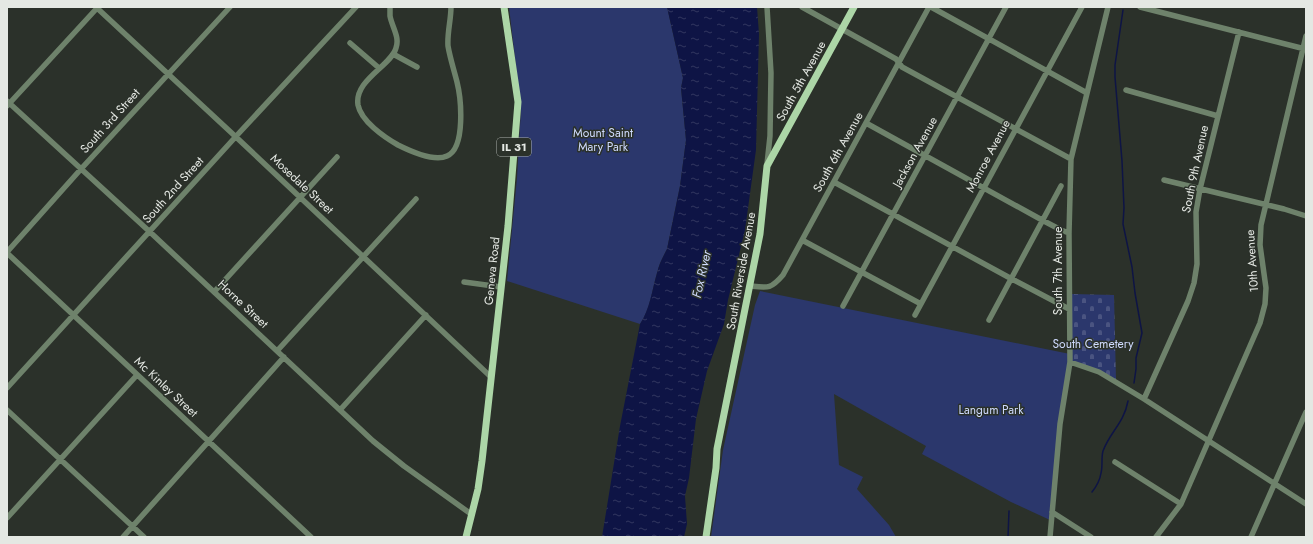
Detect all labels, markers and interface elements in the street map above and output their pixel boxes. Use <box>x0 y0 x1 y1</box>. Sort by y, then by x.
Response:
street label: South 5th Avenue <box>772 38 830 124</box>
street label: South 3rd Street <box>76 84 144 157</box>
street label: South 6th Avenue <box>808 109 868 195</box>
street label: Jackson Avenue <box>887 113 942 192</box>
street label: Monroe Avenue <box>961 116 1015 196</box>
street label: South 9th Avenue <box>1177 123 1213 215</box>
park label: Mount Saint Mary Park <box>573 124 633 156</box>
road number: IL 31 <box>497 138 531 156</box>
street label: Mosedale Street <box>266 150 338 218</box>
street label: South 2nd Street <box>138 153 208 227</box>
street label: South Riverside Avenue <box>722 211 760 331</box>
street label: South 7th Avenue <box>1049 227 1067 315</box>
street label: 10th Avenue <box>1241 229 1263 293</box>
street label: Geneva Road <box>479 236 505 306</box>
water label: Fox River <box>687 248 716 300</box>
street label: Horne Street <box>213 276 273 332</box>
park label: South Cemetery <box>1053 335 1134 353</box>
street label: Mc Kinley Street <box>130 353 202 421</box>
park label: Langum Park <box>959 401 1024 419</box>

